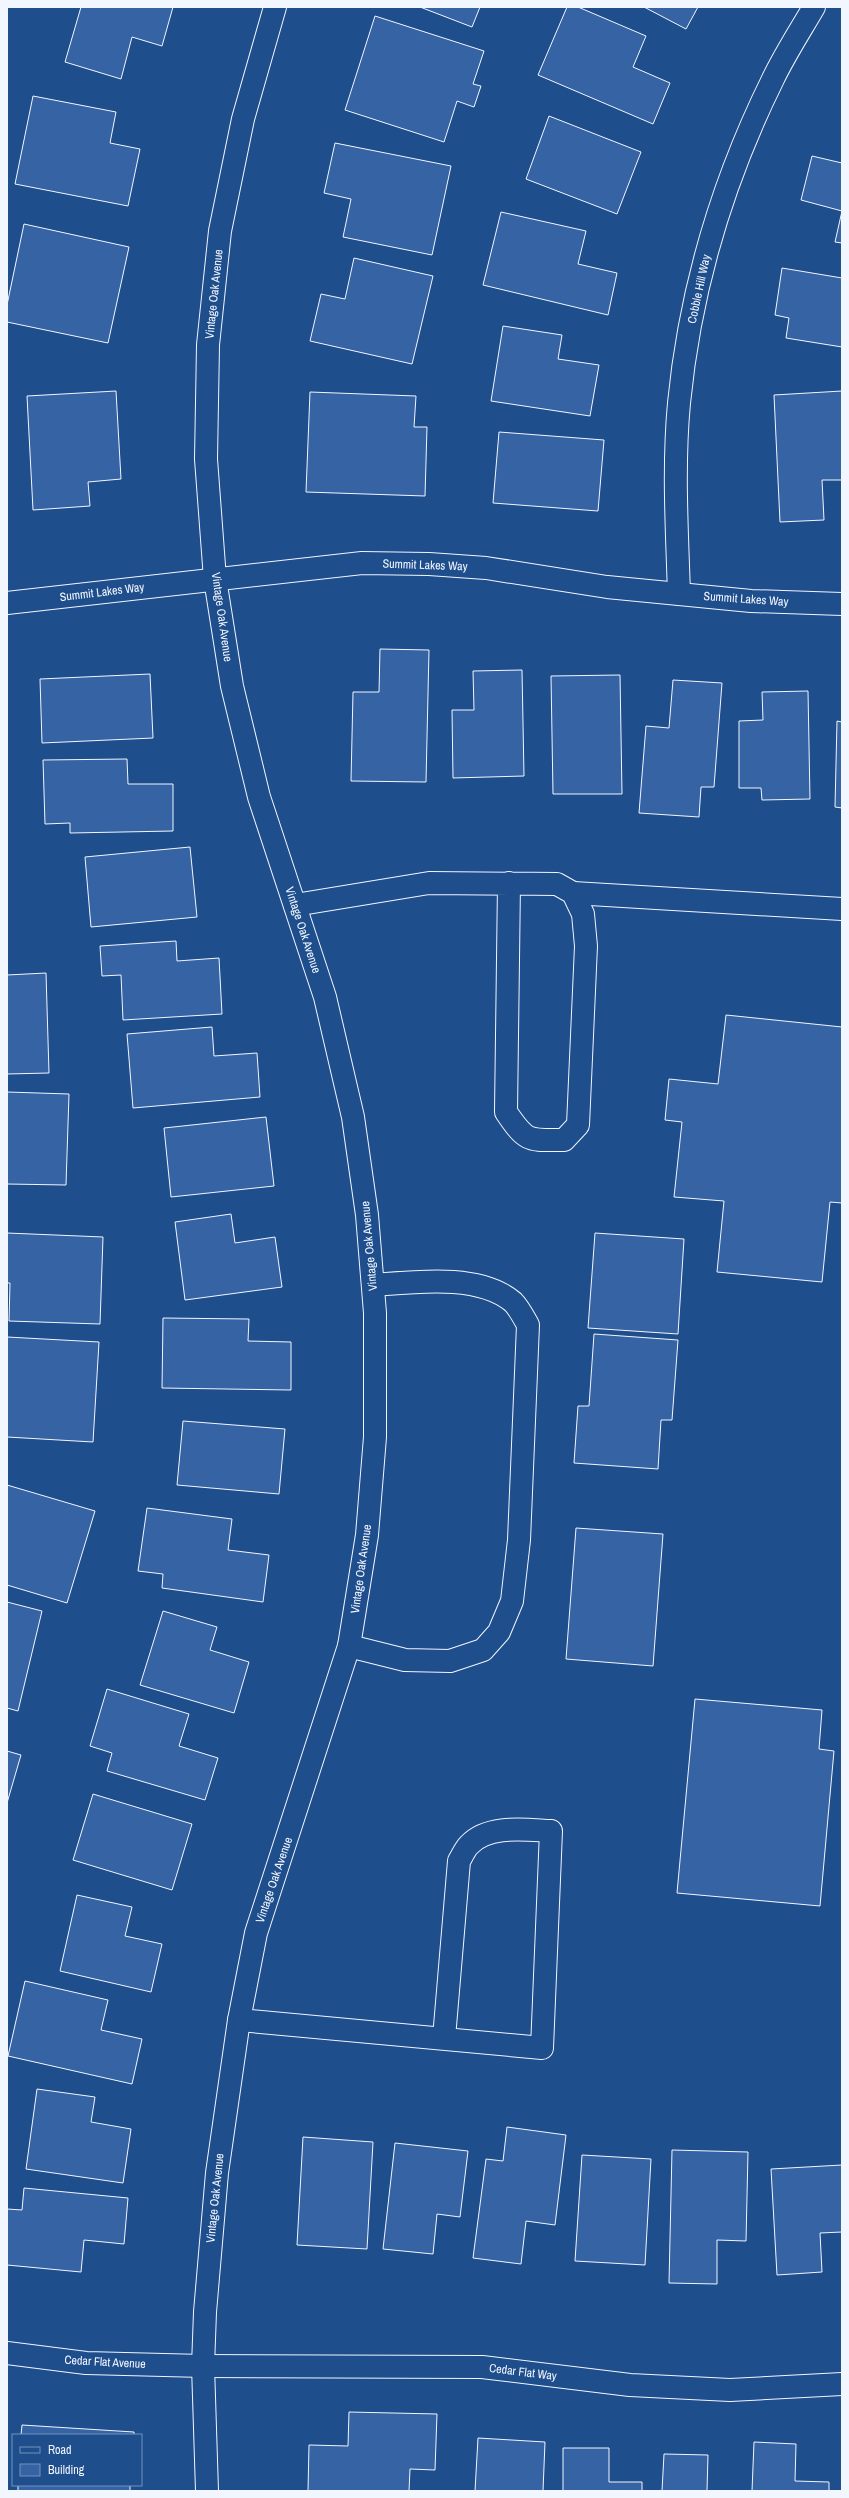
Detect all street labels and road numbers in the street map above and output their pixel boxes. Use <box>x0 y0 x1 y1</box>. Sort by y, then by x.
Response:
street label: Vintage Oak Avenue <box>201 248 227 340</box>
street label: Cobble Hill Way <box>684 253 714 325</box>
street label: Summit Lakes Way <box>382 556 468 574</box>
street label: Vintage Oak Avenue <box>208 571 236 663</box>
street label: Summit Lakes Way <box>59 579 145 605</box>
street label: Summit Lakes Way <box>703 588 789 610</box>
street label: Vintage Oak Avenue <box>281 885 325 975</box>
street label: Vintage Oak Avenue <box>357 1200 381 1292</box>
street label: Vintage Oak Avenue <box>347 1523 375 1615</box>
street label: Vintage Oak Avenue <box>252 1835 296 1925</box>
street label: Vintage Oak Avenue <box>202 2152 228 2244</box>
street label: Cedar Flat Avenue <box>64 2352 146 2372</box>
street label: Cedar Flat Way <box>488 2360 558 2384</box>

